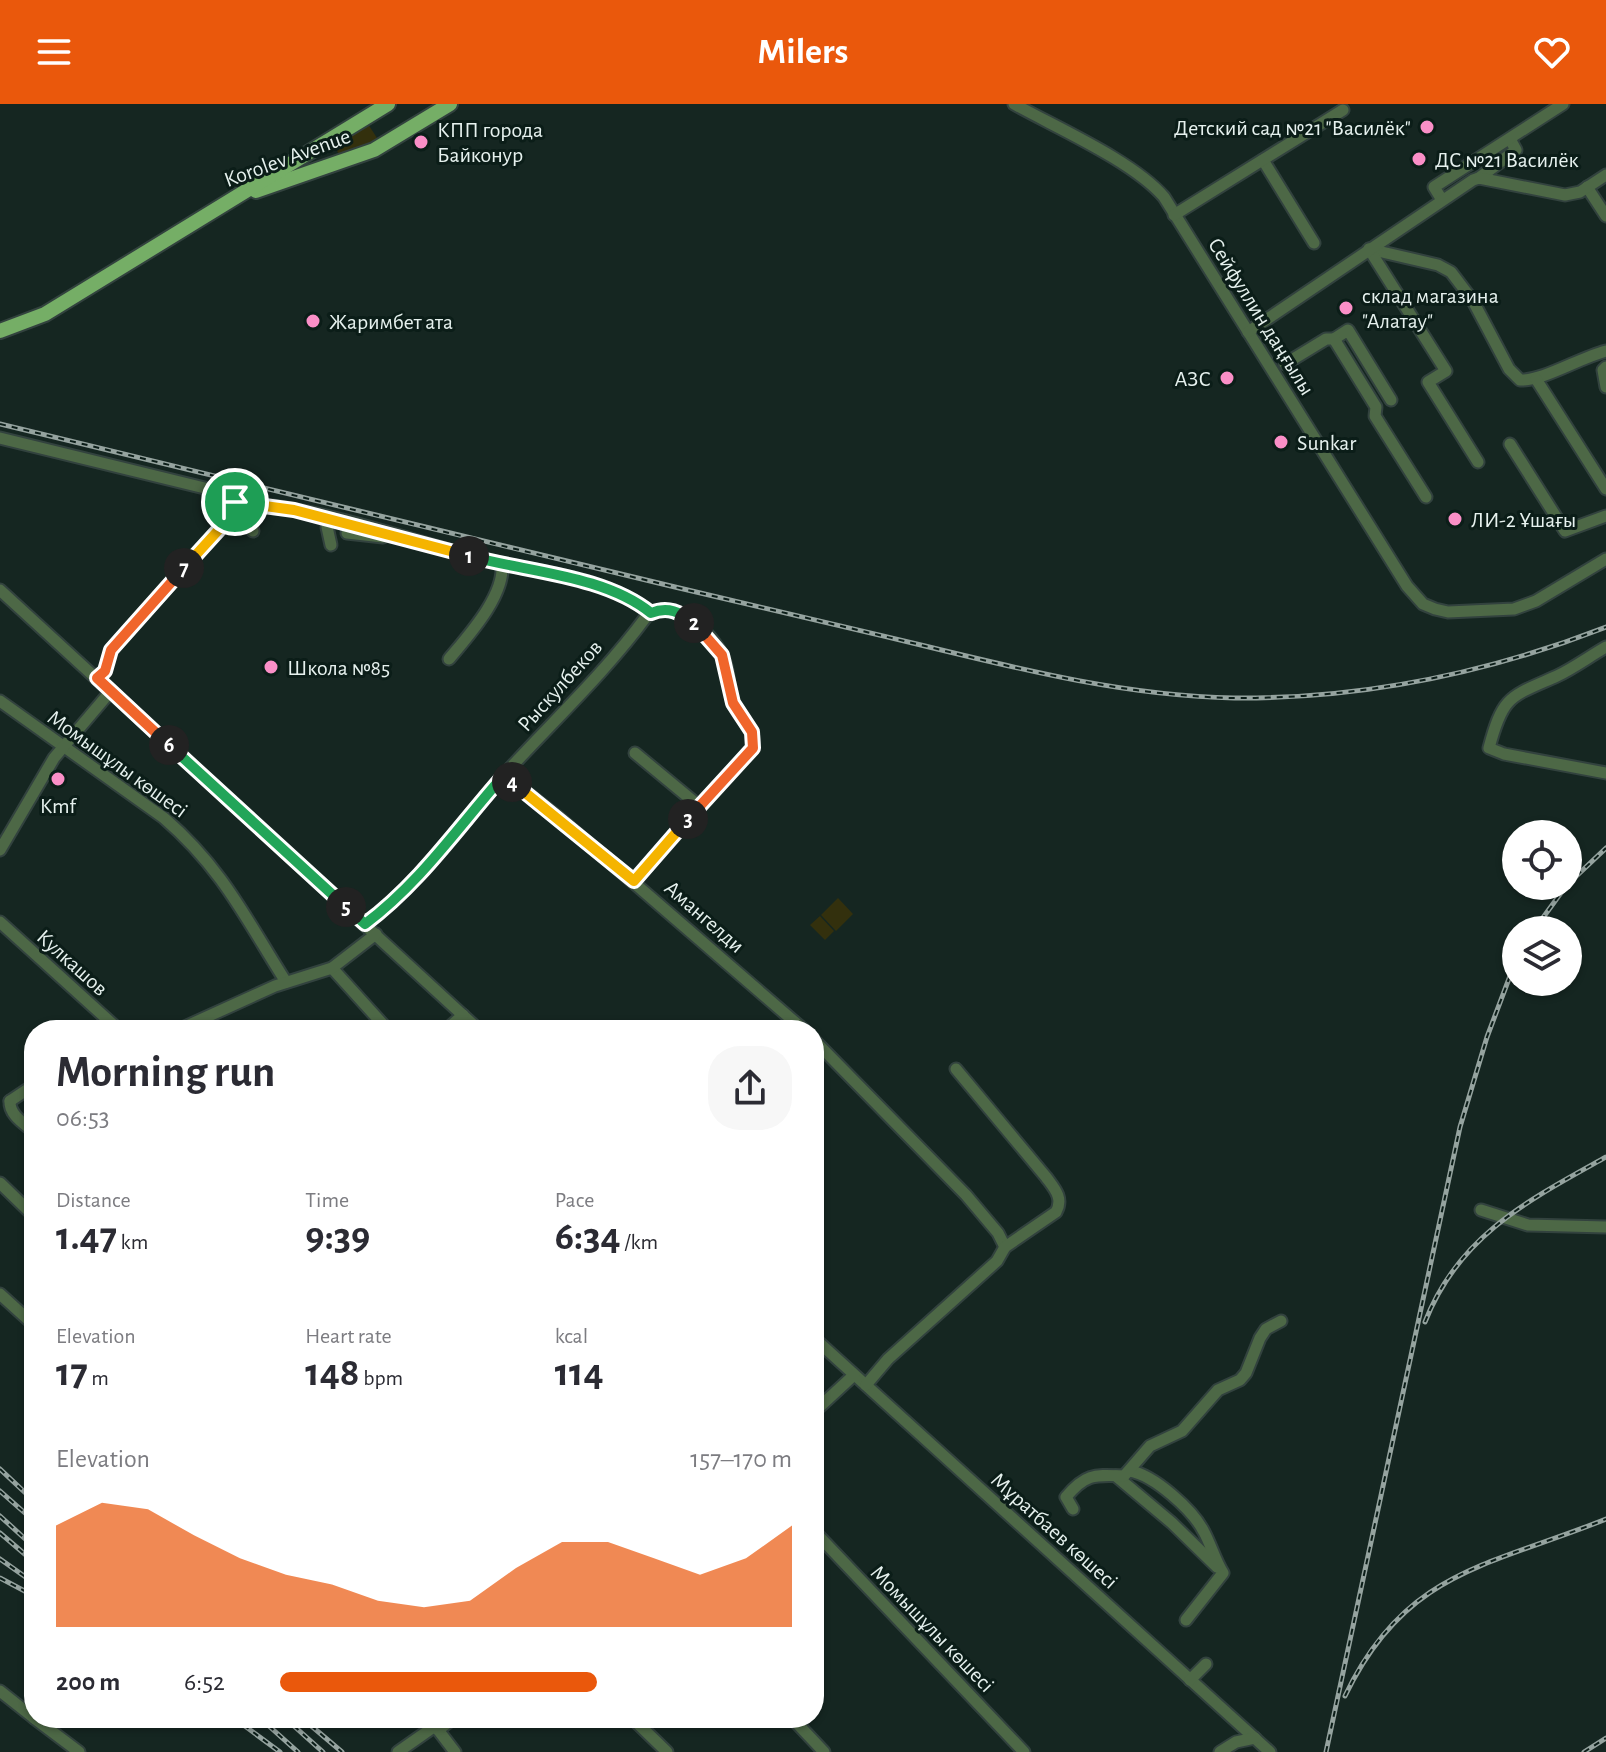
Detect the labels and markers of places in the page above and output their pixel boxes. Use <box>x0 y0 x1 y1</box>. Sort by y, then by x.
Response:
place label: Детский сад №21 "Василёк" <box>1174 117 1411 139</box>
marker: Детский сад №21 "Василёк" <box>1418 118 1436 136</box>
place label: КПП города Байконур <box>437 119 543 166</box>
marker: КПП города Байконур <box>412 133 430 151</box>
place label: ДС №21 Василёк <box>1435 149 1579 171</box>
marker: ДС №21 Василёк <box>1410 150 1428 168</box>
place label: склад магазина "Алатау" <box>1362 285 1499 332</box>
marker: склад магазина "Алатау" <box>1337 299 1355 317</box>
place label: Жаримбет ата <box>329 311 453 333</box>
marker: Жаримбет ата <box>304 312 322 330</box>
place label: АЗС <box>1174 368 1211 390</box>
marker: АЗС <box>1218 369 1236 387</box>
place label: Sunkar <box>1297 432 1356 454</box>
marker: Sunkar <box>1272 433 1290 451</box>
pin <box>201 468 269 536</box>
place label: ЛИ-2 Ұшағы <box>1471 509 1576 531</box>
marker: ЛИ-2 Ұшағы <box>1446 510 1464 528</box>
pin: 1 <box>449 536 489 576</box>
pin: 7 <box>164 548 204 588</box>
pin: 2 <box>674 603 714 643</box>
place label: Школа №85 <box>287 657 390 679</box>
marker: Школа №85 <box>262 658 280 676</box>
pin: 6 <box>149 725 189 765</box>
pin: 4 <box>492 762 532 802</box>
marker: Kmf <box>49 770 67 788</box>
place label: Kmf <box>40 795 77 817</box>
pin: 3 <box>668 799 708 839</box>
pin: 5 <box>326 887 366 927</box>

